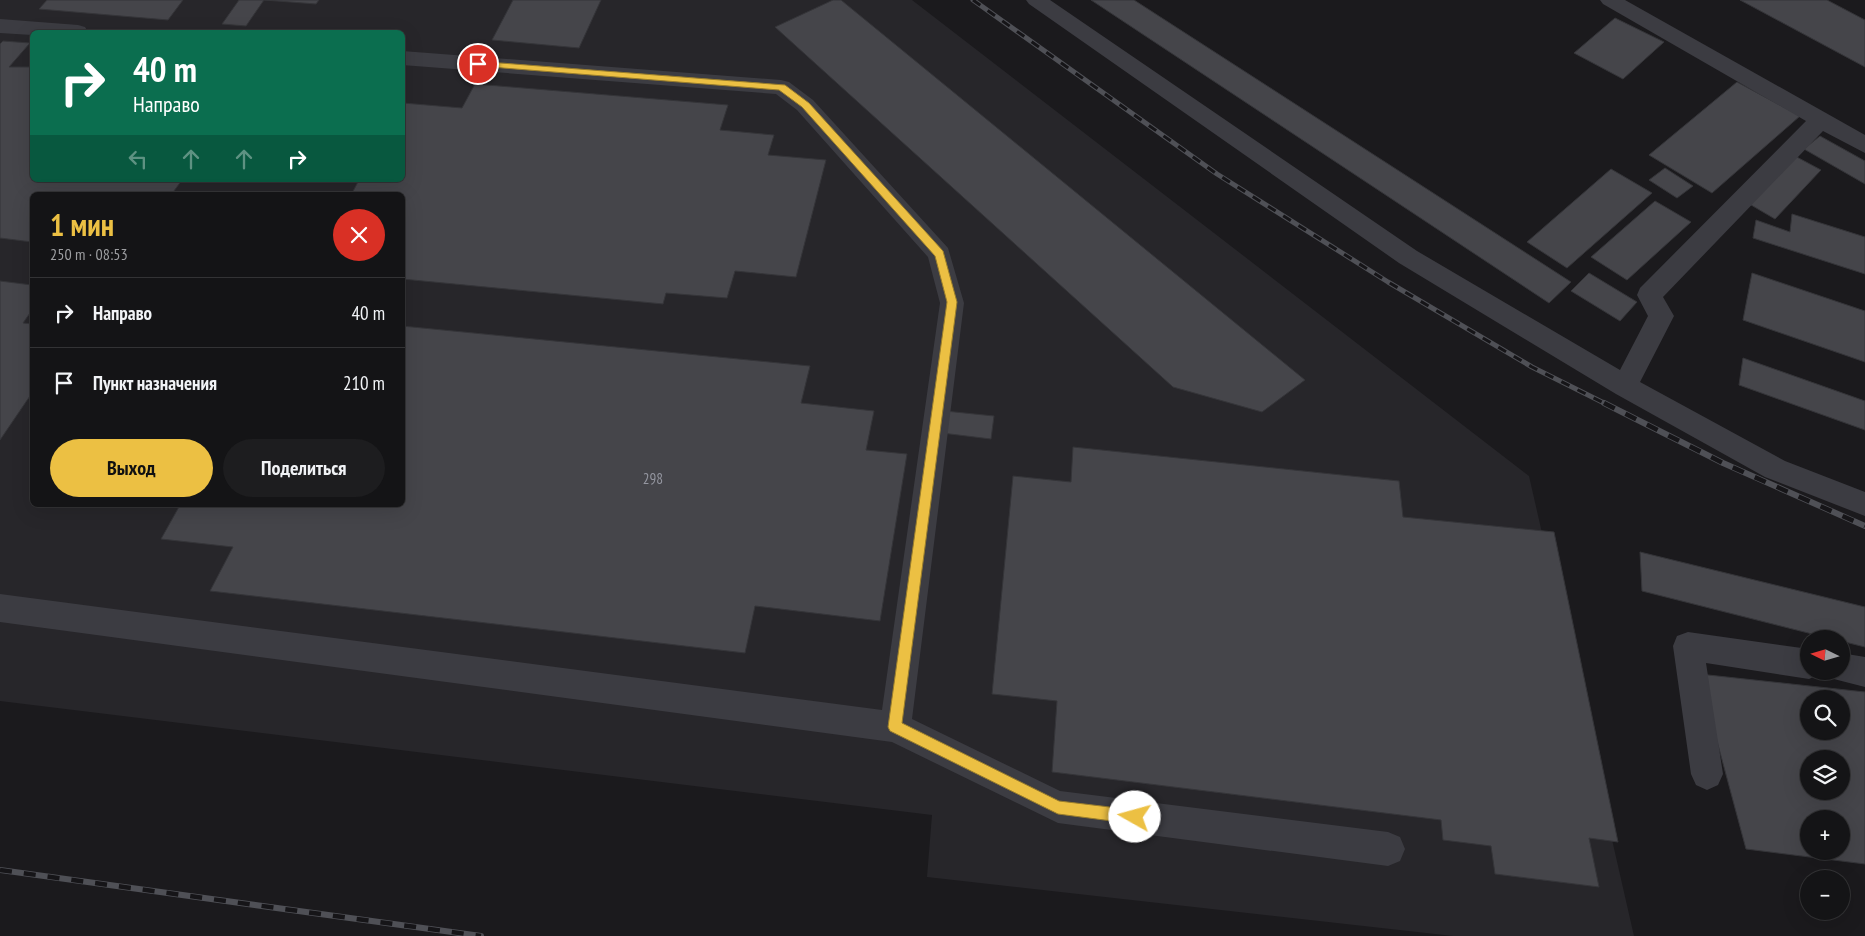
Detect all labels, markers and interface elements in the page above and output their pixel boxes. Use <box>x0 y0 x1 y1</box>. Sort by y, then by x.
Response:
pin <box>457 43 499 85</box>
text: 40 m <box>133 46 197 92</box>
icon: right <box>50 50 115 115</box>
icon: arrive <box>464 50 492 78</box>
text: Направо <box>133 90 200 118</box>
icon: left <box>124 145 152 173</box>
icon: ahead <box>177 145 205 173</box>
icon: ahead <box>230 145 258 173</box>
icon: right <box>283 145 311 173</box>
text: 1 мин <box>50 205 114 244</box>
button: close <box>333 209 385 261</box>
text: 250 m · 08:53 <box>50 244 128 264</box>
icon: right <box>50 299 78 327</box>
text: Направо <box>93 301 152 325</box>
text: 40 m <box>352 301 385 325</box>
icon: arrive <box>50 369 78 397</box>
text: Пункт назначения <box>93 371 217 395</box>
text: 210 m <box>343 371 385 395</box>
button: Выход <box>50 439 213 497</box>
button: Поделиться <box>223 439 385 497</box>
house number: 298 <box>643 469 663 488</box>
north arrow <box>1800 630 1850 680</box>
map controls <box>1800 630 1850 920</box>
button: search <box>1800 690 1850 740</box>
button: layers <box>1800 750 1850 800</box>
position arrow <box>1108 790 1160 842</box>
button: + <box>1800 810 1850 860</box>
button: − <box>1800 870 1850 920</box>

